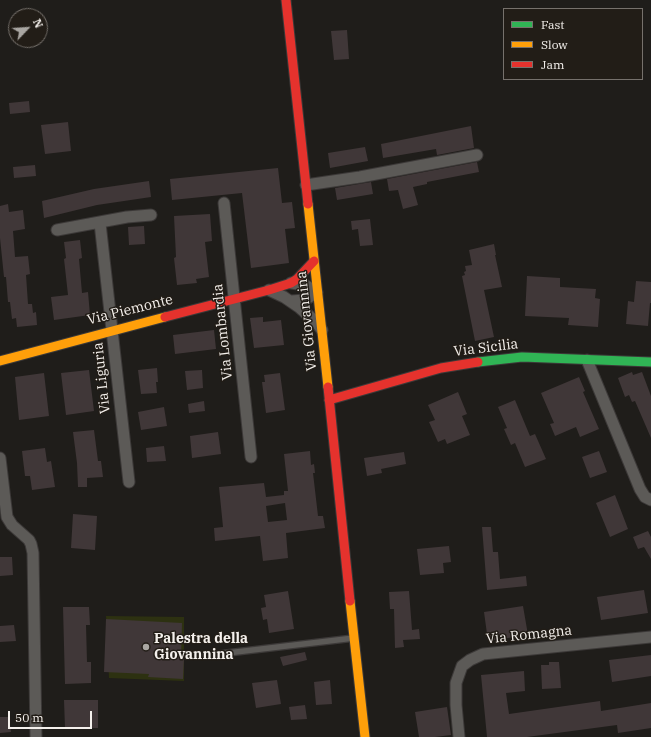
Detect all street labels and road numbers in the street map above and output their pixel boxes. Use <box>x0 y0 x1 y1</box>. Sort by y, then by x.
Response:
street label: Via Giovannina <box>293 270 321 372</box>
street label: Via Lombardia <box>210 283 236 381</box>
street label: Via Piemonte <box>85 291 175 329</box>
street label: Via Sicilia <box>453 336 519 360</box>
street label: Via Liguria <box>90 342 114 414</box>
street label: Via Romagna <box>485 622 573 648</box>

